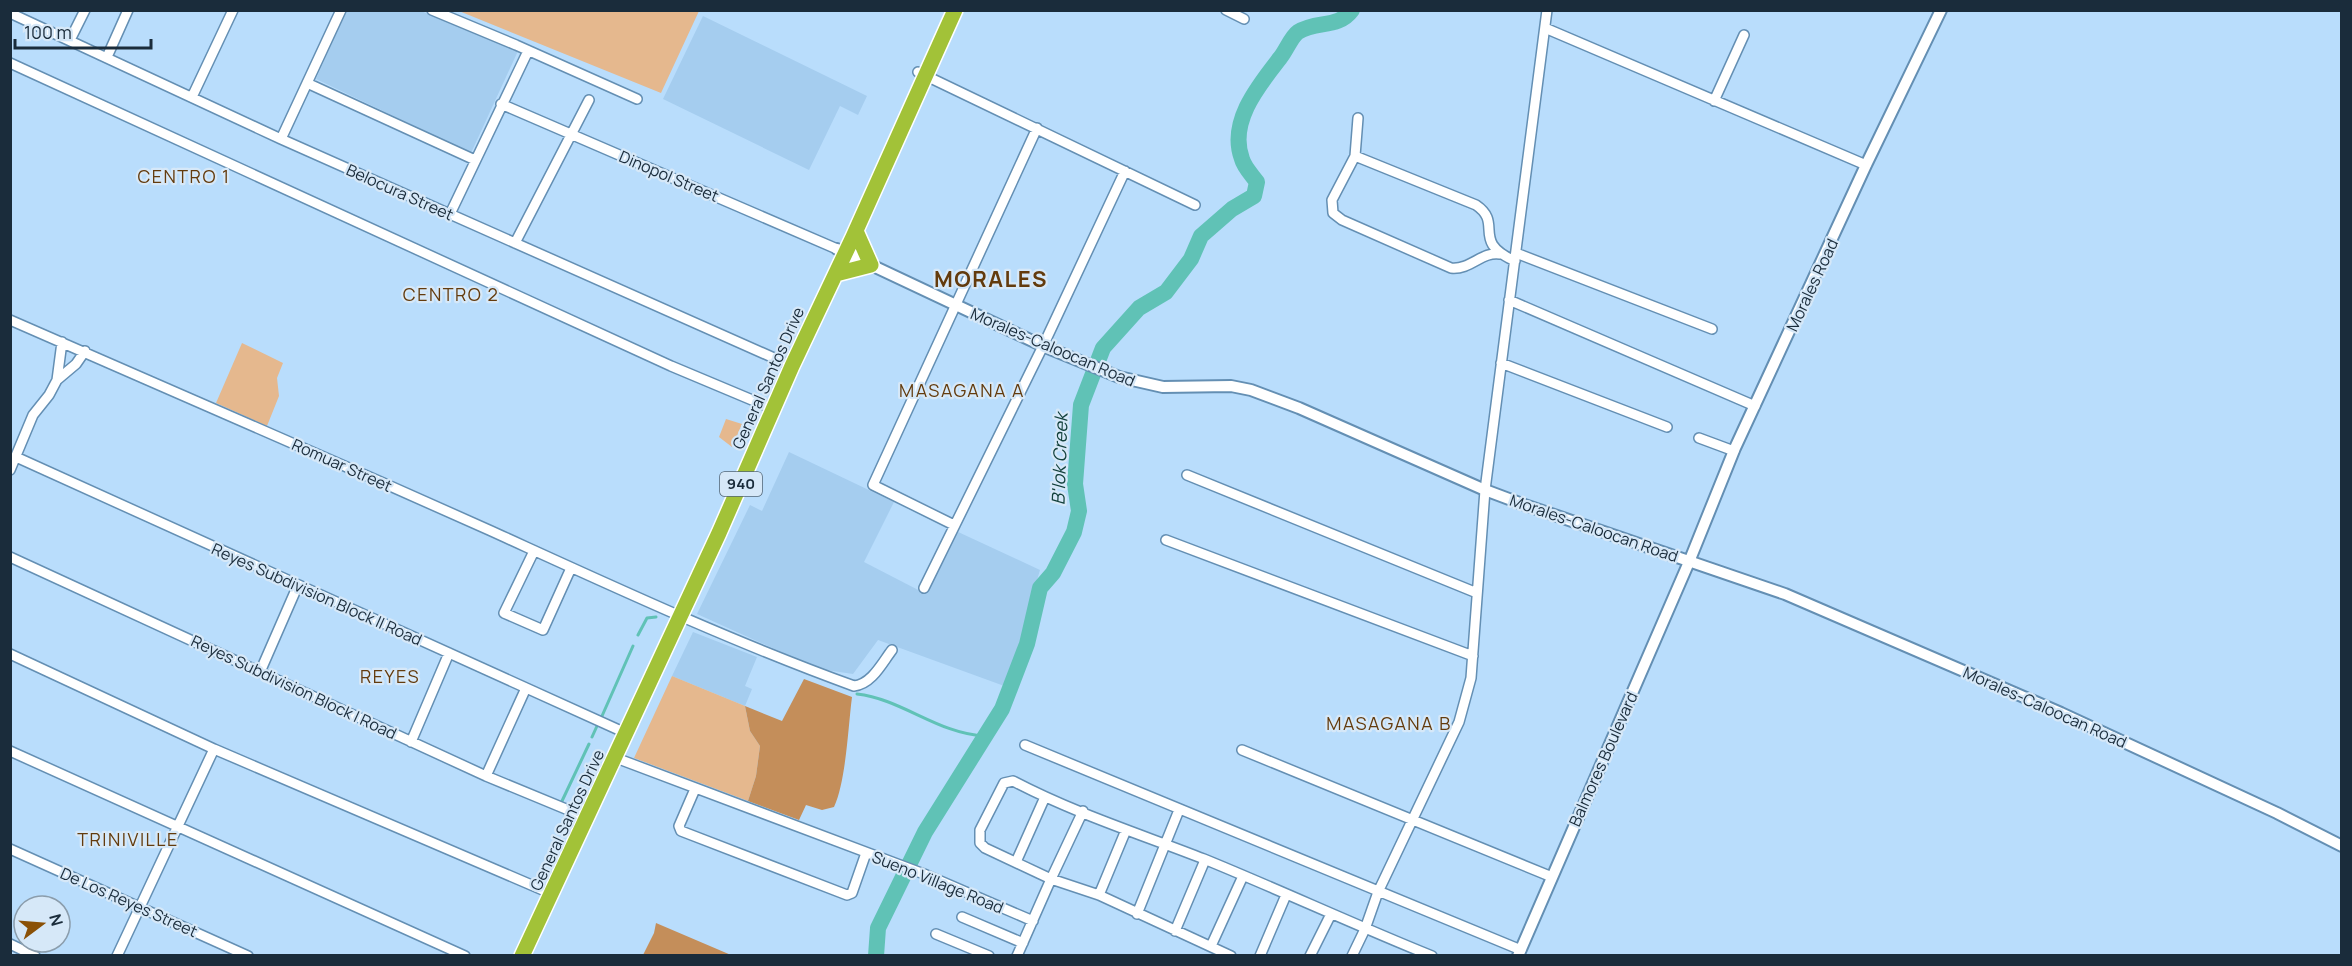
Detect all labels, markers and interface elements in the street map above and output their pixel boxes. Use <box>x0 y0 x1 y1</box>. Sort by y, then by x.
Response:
scale bar <box>15 12 152 50</box>
text: 100 m <box>24 20 72 44</box>
street label: Dinopol Street <box>616 145 722 207</box>
street label: Belocura Street <box>343 159 457 225</box>
district label: CENTRO 1 <box>137 164 231 188</box>
street label: Morales Road <box>1781 235 1843 335</box>
district label: MORALES <box>934 264 1048 294</box>
district label: CENTRO 2 <box>403 282 499 306</box>
street label: Morales-Caloocan Road <box>967 302 1139 392</box>
street label: General Santos Drive <box>727 304 809 452</box>
district label: MASAGANA A <box>899 378 1025 402</box>
water label: B'lok Creek <box>1045 410 1073 505</box>
street label: Romuar Street <box>288 433 396 497</box>
road number: 940 <box>720 472 762 496</box>
street label: Morales-Caloocan Road <box>1507 489 1681 567</box>
street label: Reyes Subdivision Block II Road <box>208 538 426 650</box>
street label: Reyes Subdivision Block I Road <box>188 630 400 744</box>
street label: Morales-Caloocan Road <box>1960 661 2130 753</box>
district label: REYES <box>360 664 420 688</box>
street label: Balmores Boulevard <box>1563 688 1643 830</box>
district label: MASAGANA B <box>1326 711 1452 735</box>
street label: General Santos Drive <box>525 746 609 894</box>
district label: TRINIVILLE <box>77 827 179 851</box>
street label: Sueno Village Road <box>869 846 1007 918</box>
street label: De Los Reyes Street <box>57 862 201 942</box>
north arrow <box>12 894 72 954</box>
text: N <box>44 911 69 928</box>

